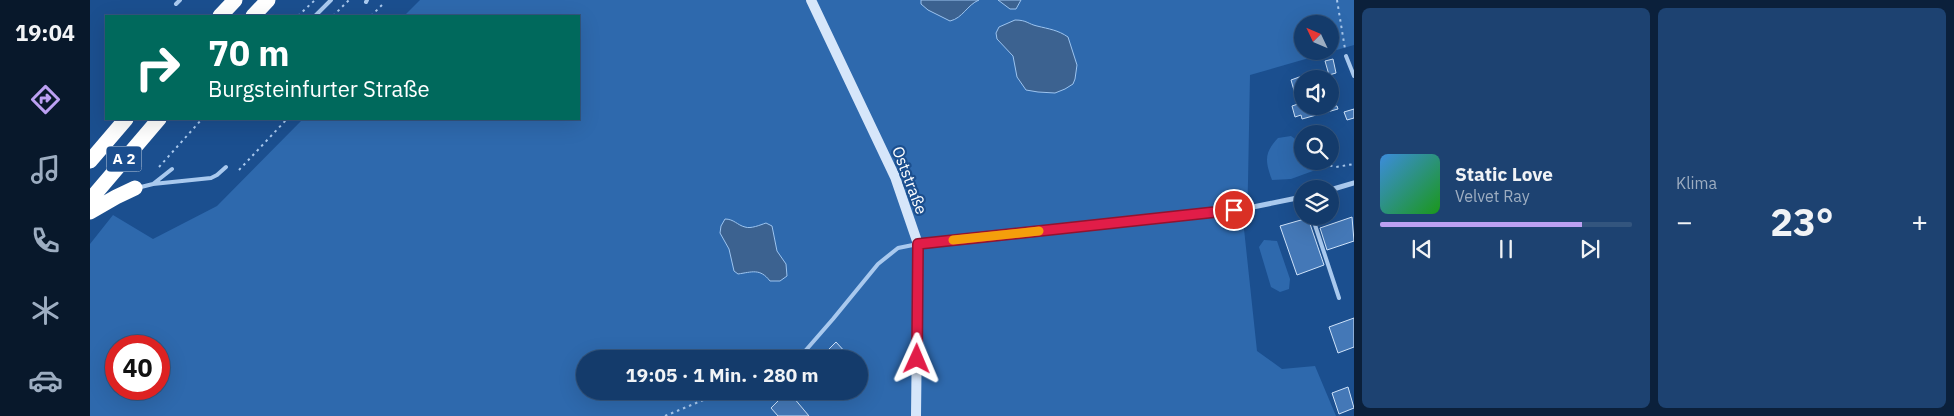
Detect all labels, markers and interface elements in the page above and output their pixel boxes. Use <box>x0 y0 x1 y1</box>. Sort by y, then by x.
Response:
north arrow <box>1294 15 1339 60</box>
map controls <box>1294 15 1339 225</box>
text: 19:04 <box>15 18 75 47</box>
text: 70 m <box>208 30 290 76</box>
icon: right <box>125 35 190 100</box>
button: sound <box>1294 70 1339 115</box>
text: Burgsteinfurter Straße <box>208 74 429 103</box>
icon: directions <box>28 82 63 117</box>
button: search <box>1294 125 1339 170</box>
street label: Oststraße <box>888 143 932 217</box>
road number: A 2 <box>106 146 142 172</box>
icon: music <box>28 152 63 187</box>
text: Static Love <box>1455 162 1553 186</box>
text: Klima <box>1676 173 1717 193</box>
button: layers <box>1294 180 1339 225</box>
text: Velvet Ray <box>1455 186 1530 206</box>
pin <box>1213 189 1255 231</box>
icon: arrive <box>1220 196 1248 224</box>
text: 23° <box>1770 197 1834 246</box>
text: − <box>1676 203 1693 240</box>
text: + <box>1911 203 1928 240</box>
icon: phone <box>28 223 63 258</box>
icon: previous <box>1408 235 1436 263</box>
icon: pause <box>1492 235 1520 263</box>
icon: next <box>1576 235 1604 263</box>
icon: climate <box>28 293 63 328</box>
position arrow <box>890 332 942 384</box>
speed limit sign: 40 <box>105 335 170 400</box>
icon: car <box>28 363 63 398</box>
text: 19:05 · 1 Min. · 280 m <box>625 363 819 387</box>

